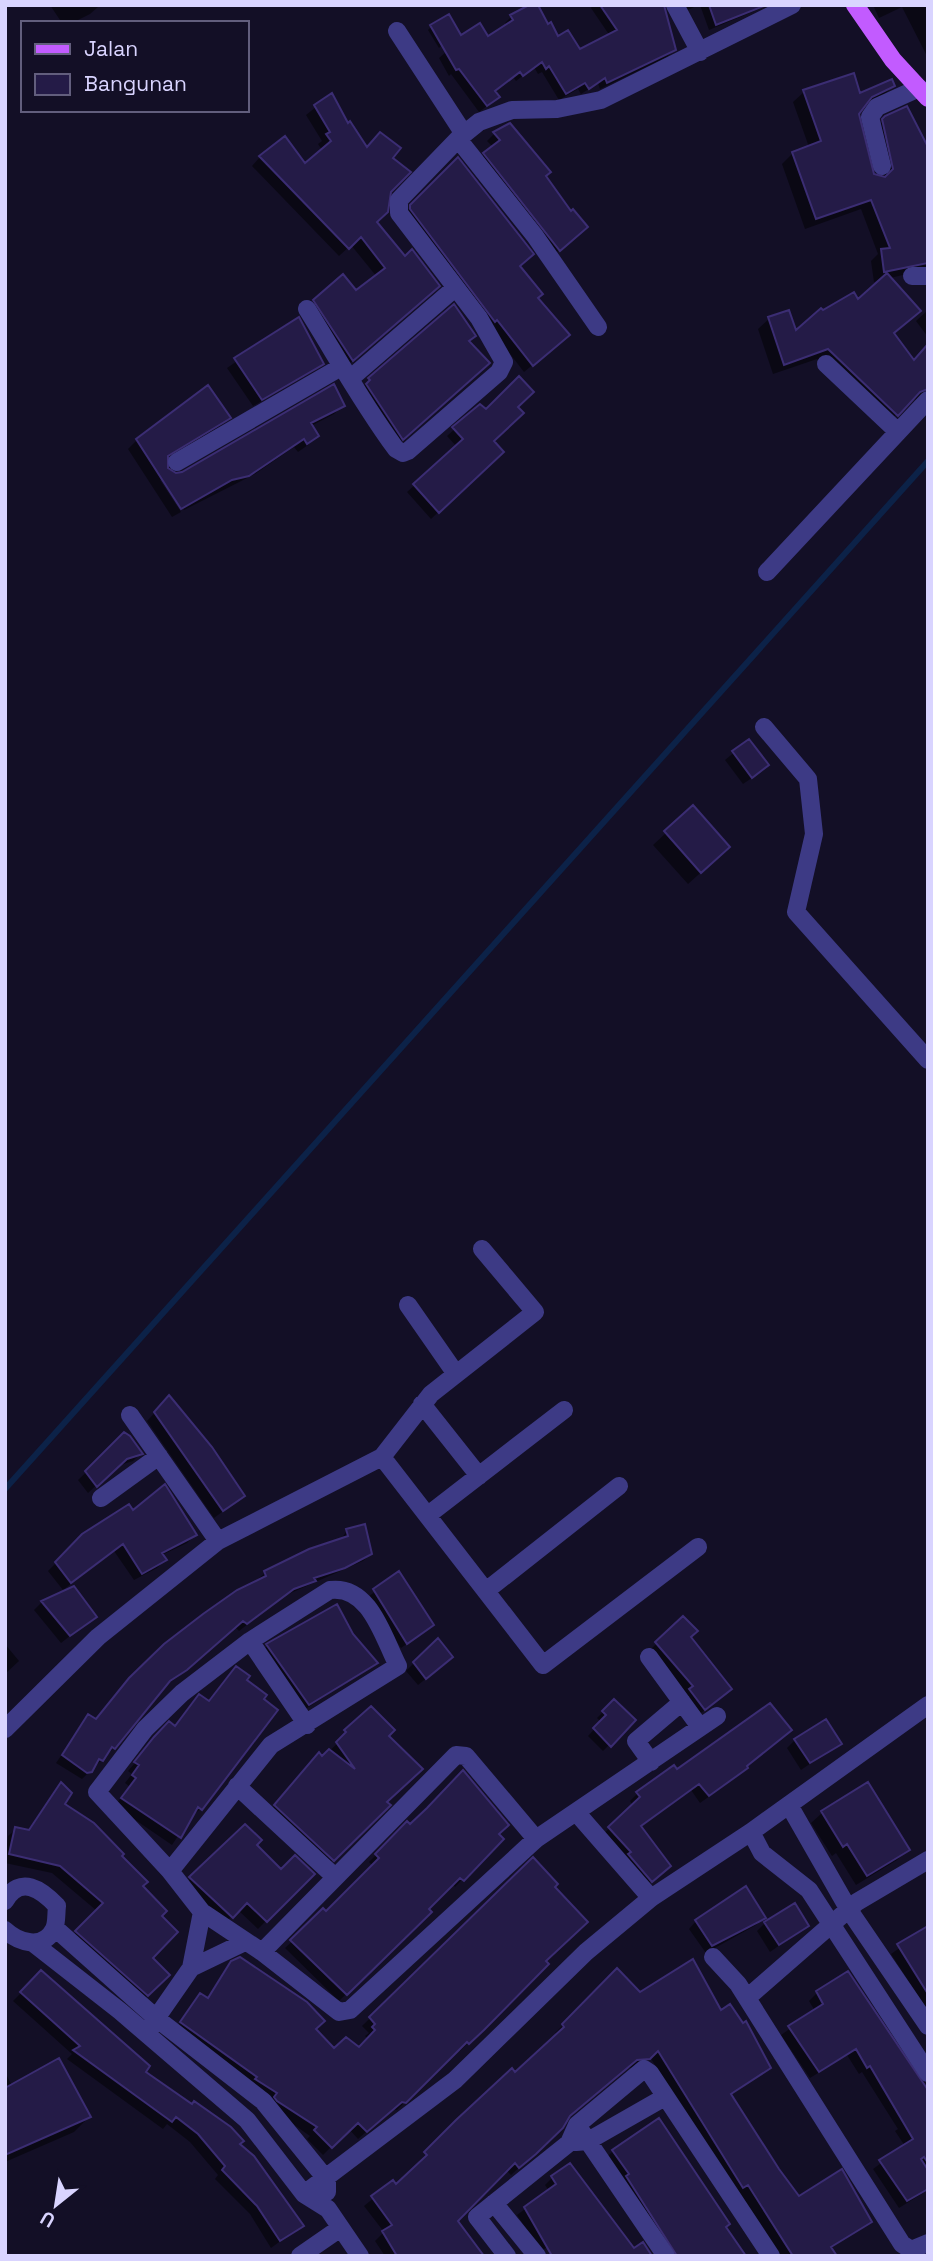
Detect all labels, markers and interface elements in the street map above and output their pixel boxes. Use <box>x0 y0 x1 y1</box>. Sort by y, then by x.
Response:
legend <box>21 21 248 112</box>
text: Jalan <box>84 35 138 62</box>
text: Bangunan <box>84 70 187 97</box>
north arrow <box>21 2170 91 2240</box>
text: U <box>36 2205 60 2233</box>

